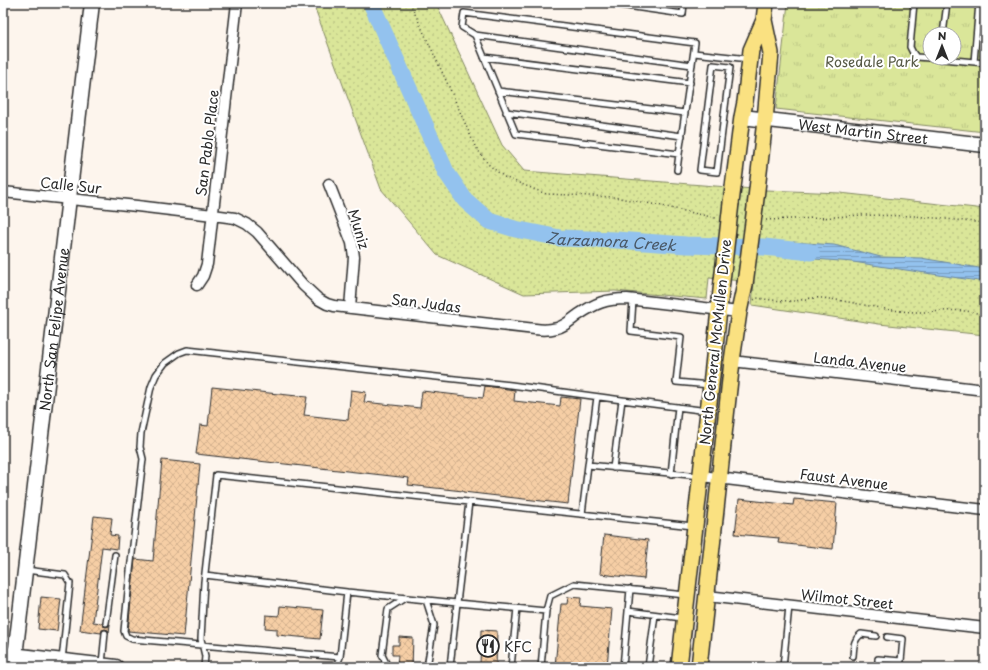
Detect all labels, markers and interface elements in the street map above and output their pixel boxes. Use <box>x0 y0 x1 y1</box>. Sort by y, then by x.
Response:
north arrow <box>922 26 962 66</box>
text: N <box>938 27 947 44</box>
park label: Rosedale Park <box>825 51 920 72</box>
street label: San Pablo Place <box>190 89 224 197</box>
street label: West Martin Street <box>797 113 929 149</box>
street label: Calle Sur <box>39 171 103 199</box>
street label: Muniz <box>343 206 375 252</box>
water label: Zarzamora Creek <box>544 224 678 256</box>
street label: North General McMullen Drive <box>694 238 736 446</box>
street label: North San Felipe Avenue <box>33 246 74 412</box>
street label: San Judas <box>390 288 462 318</box>
street label: Landa Avenue <box>812 347 908 377</box>
street label: Faust Avenue <box>799 463 890 495</box>
street label: Wilmot Street <box>800 584 894 614</box>
restaurant icon: KFC <box>475 633 501 659</box>
place label: KFC <box>504 636 532 657</box>

